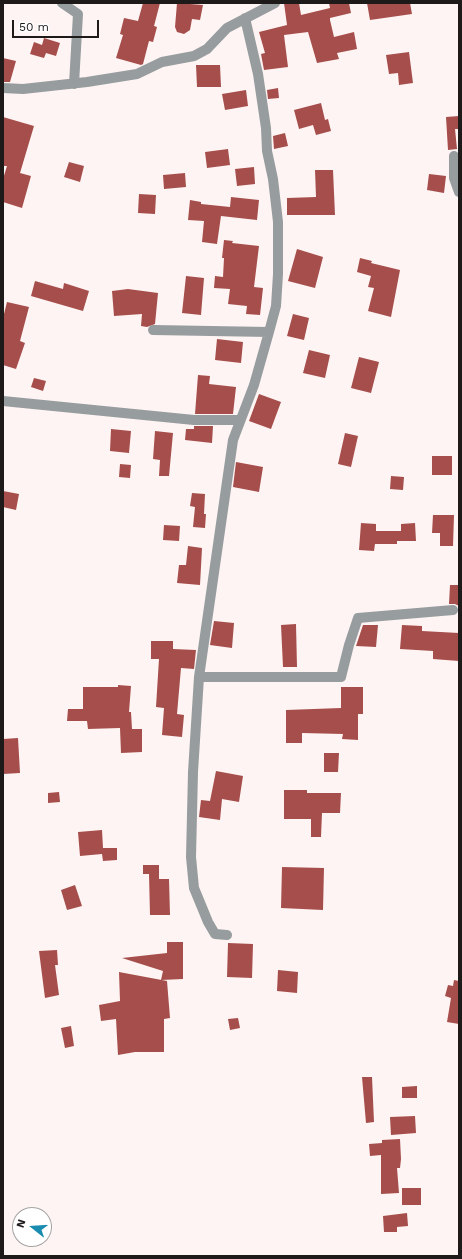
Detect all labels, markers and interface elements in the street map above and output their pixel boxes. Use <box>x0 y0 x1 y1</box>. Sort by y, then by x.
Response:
scale bar <box>14 12 101 38</box>
text: 50 m <box>19 20 49 34</box>
north arrow <box>12 1207 52 1247</box>
text: N <box>14 1218 28 1229</box>

